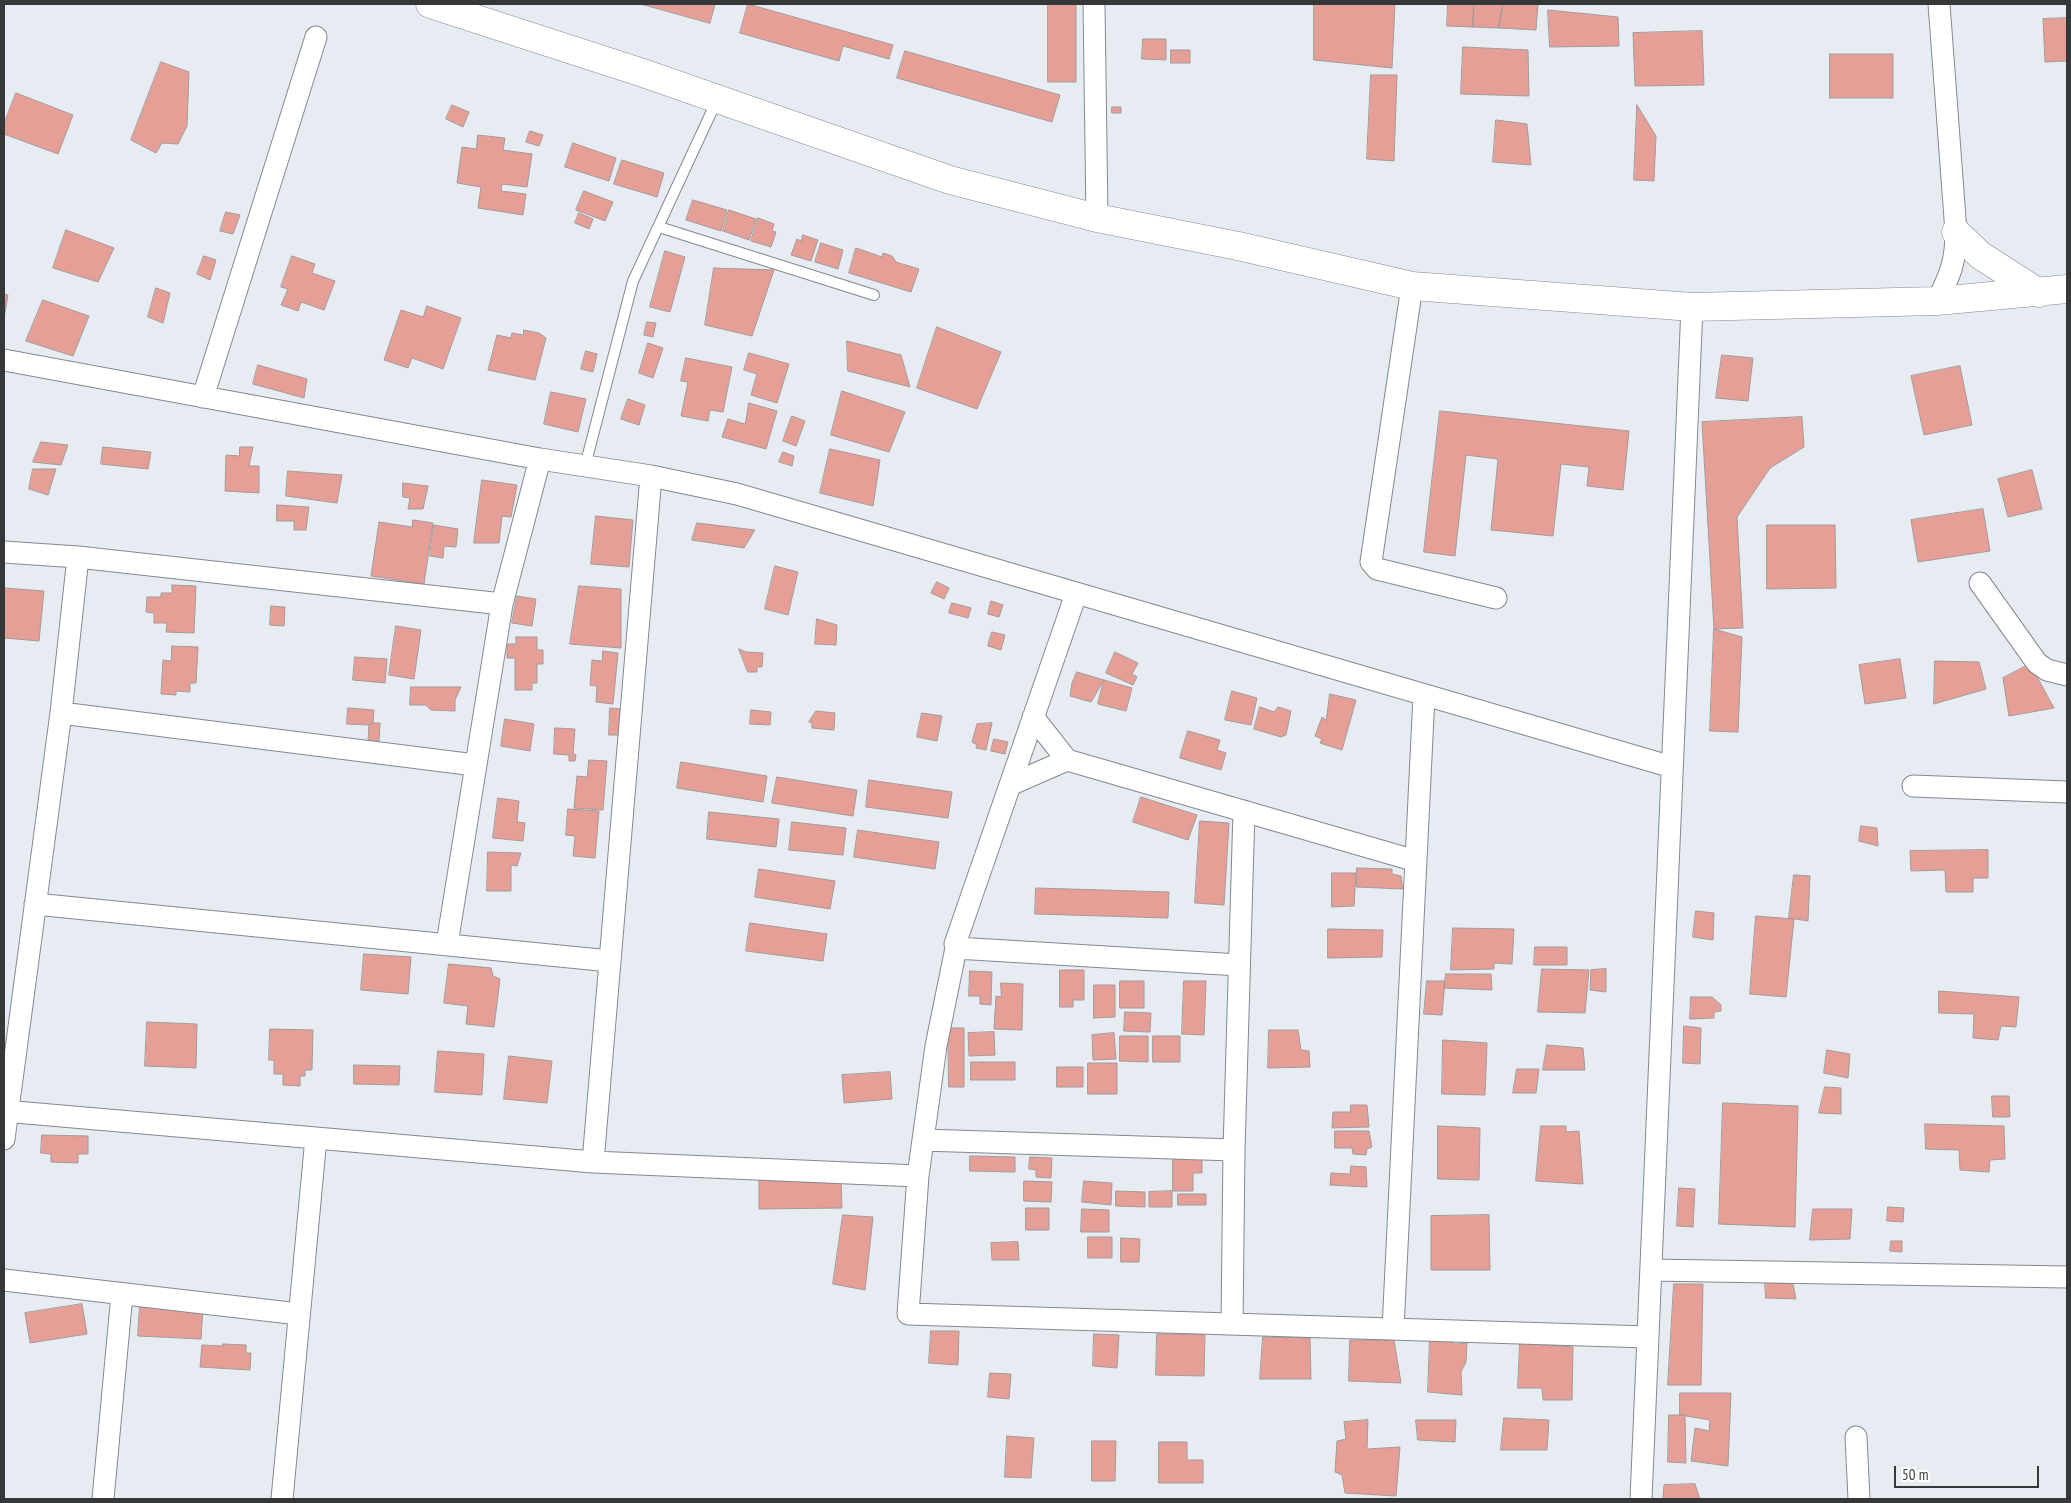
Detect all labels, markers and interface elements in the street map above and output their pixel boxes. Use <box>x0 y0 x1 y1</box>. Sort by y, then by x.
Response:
scale bar <box>1896 1456 2041 1488</box>
text: 50 m <box>1902 1465 1928 1484</box>

